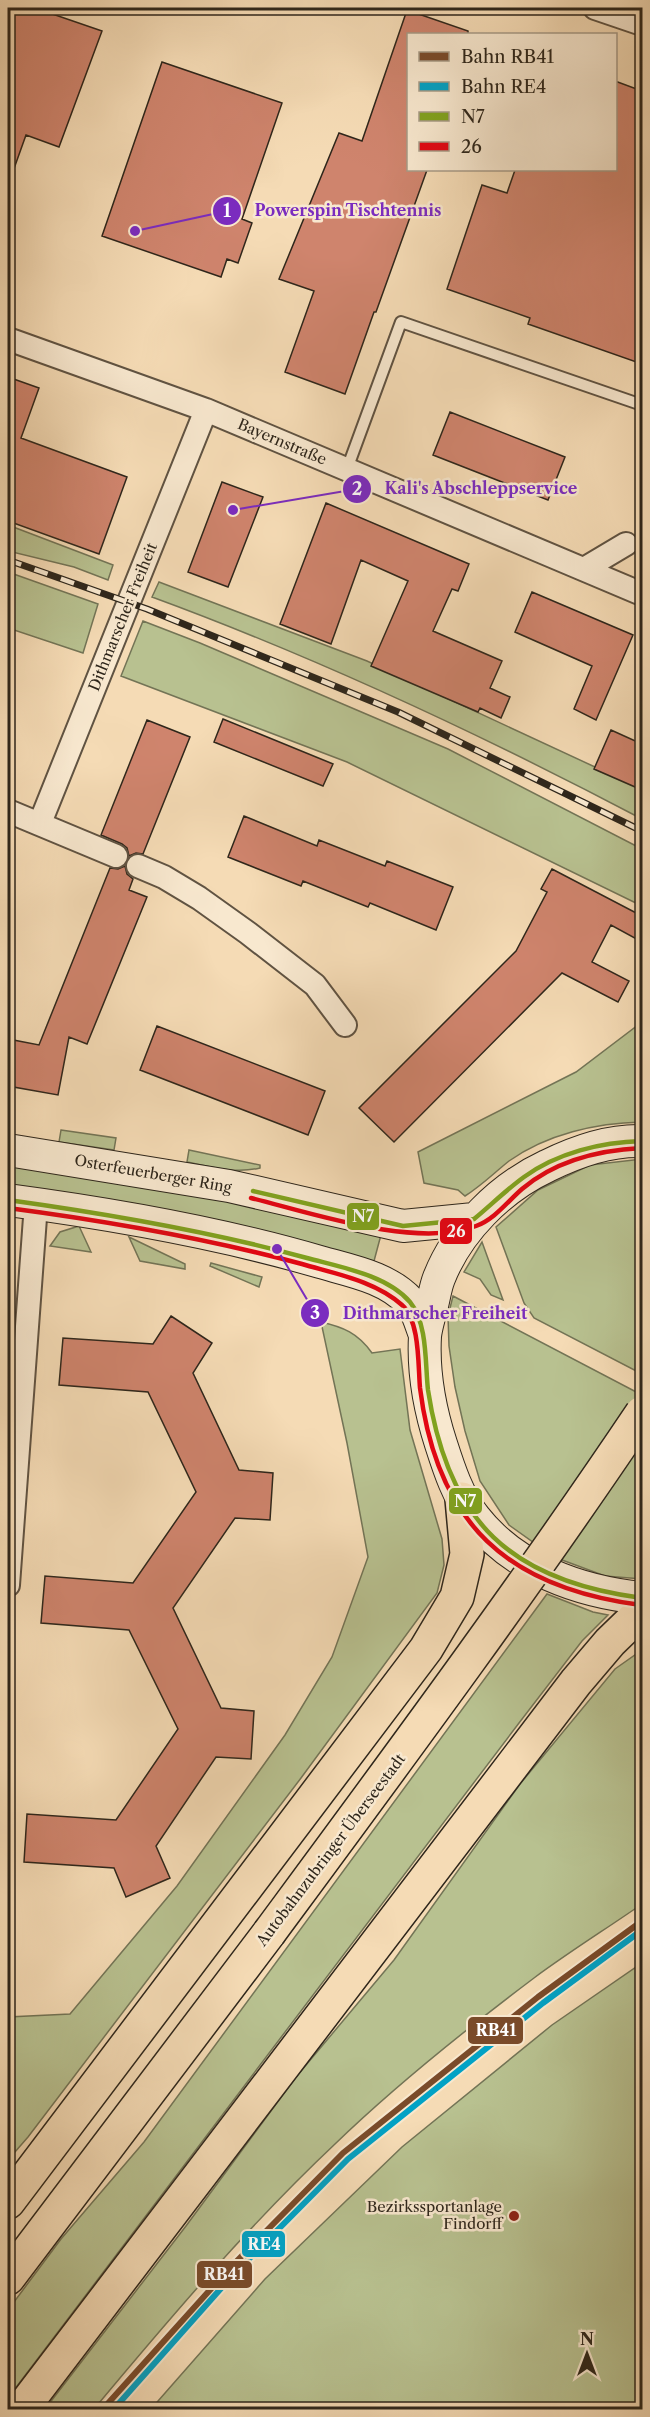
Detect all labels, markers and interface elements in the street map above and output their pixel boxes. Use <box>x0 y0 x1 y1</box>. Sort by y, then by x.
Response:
legend <box>407 33 617 171</box>
text: Bahn RB41 <box>461 46 555 68</box>
text: Bahn RE4 <box>461 76 546 98</box>
text: N7 <box>461 106 485 128</box>
text: 26 <box>461 136 482 158</box>
callout: Powerspin Tischtennis <box>212 194 454 228</box>
text: 1 <box>223 200 231 222</box>
text: Powerspin Tischtennis <box>255 200 442 220</box>
street label: Bayernstraße <box>235 414 330 469</box>
callout: Kali's Abschleppservice <box>342 472 589 506</box>
text: 2 <box>352 478 362 500</box>
text: Kali's Abschleppservice <box>385 478 578 498</box>
street label: Dithmarscher Freiheit <box>84 539 161 694</box>
street label: Osterfeuerberger Ring <box>73 1150 233 1197</box>
line badge: N7 <box>346 1202 380 1231</box>
text: N7 <box>352 1206 375 1226</box>
line badge: 26 <box>439 1217 473 1245</box>
text: 26 <box>446 1221 466 1241</box>
callout: Dithmarscher Freiheit <box>300 1296 539 1330</box>
text: 3 <box>310 1302 320 1324</box>
text: Dithmarscher Freiheit <box>343 1303 528 1323</box>
line badge: N7 <box>448 1487 483 1515</box>
text: N7 <box>454 1491 477 1511</box>
street label: Autobahnzubringer Überseestadt <box>251 1749 410 1950</box>
line badge: RB41 <box>467 2016 524 2045</box>
text: RB41 <box>476 2020 517 2040</box>
place label: Bezirkssportanlage Findorff <box>367 2197 504 2233</box>
marker: Bezirkssportanlage Findorff <box>507 2209 521 2223</box>
line badge: RE4 <box>241 2230 286 2258</box>
text: RE4 <box>247 2234 281 2254</box>
line badge: RB41 <box>196 2260 253 2289</box>
text: RB41 <box>204 2264 245 2284</box>
north arrow <box>557 2324 617 2384</box>
text: N <box>580 2329 594 2349</box>

